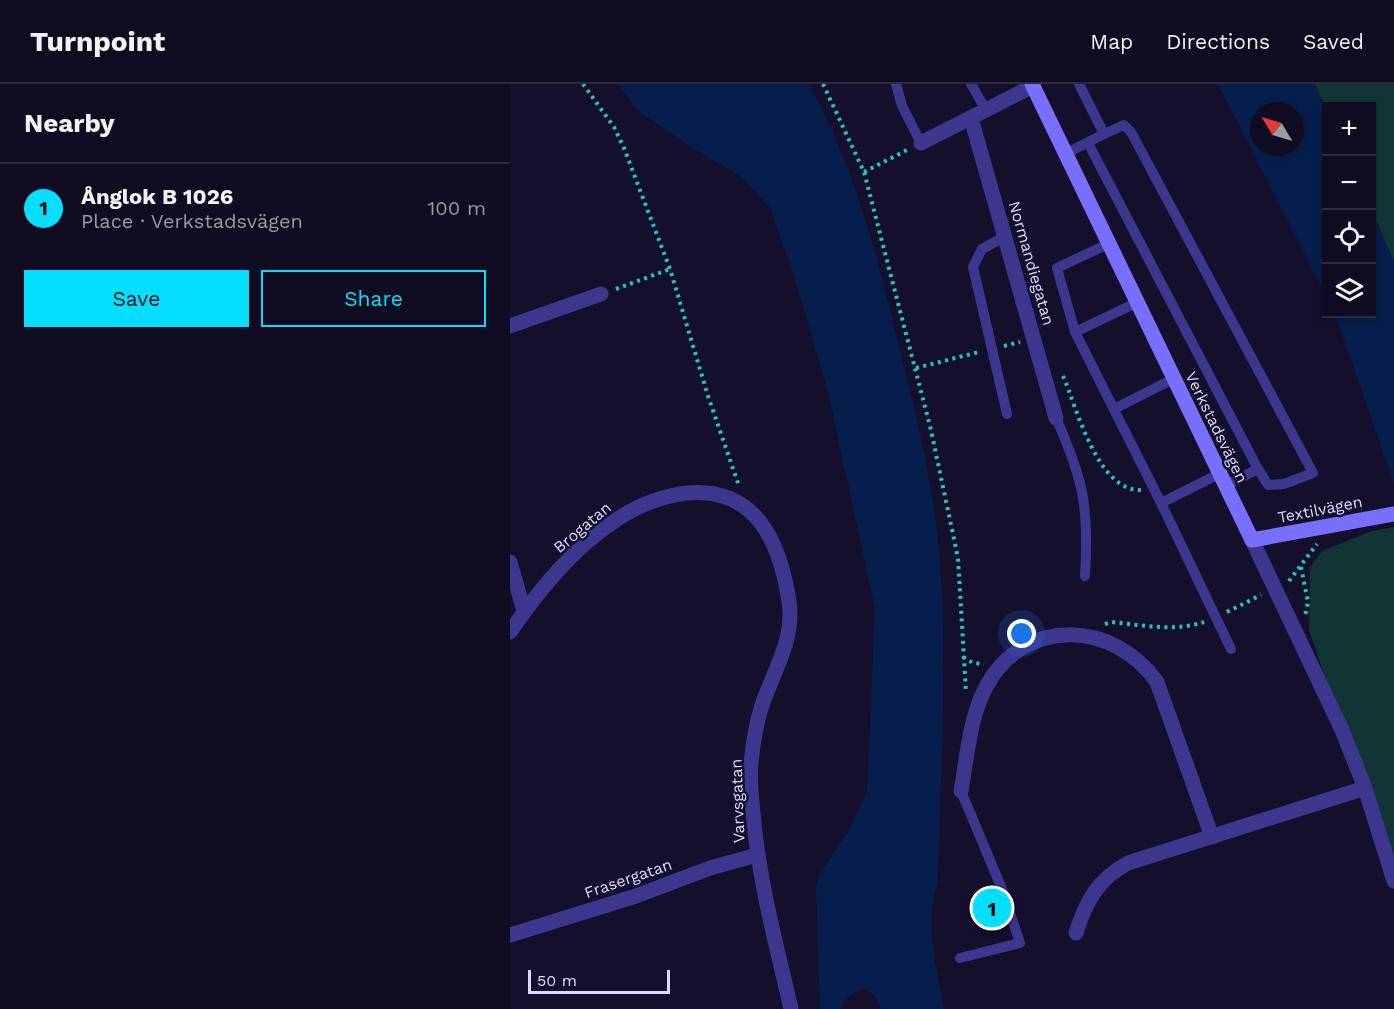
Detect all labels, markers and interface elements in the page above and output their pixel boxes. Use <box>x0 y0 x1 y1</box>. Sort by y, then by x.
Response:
text: Turnpoint <box>30 25 165 58</box>
text: Map <box>1090 29 1133 54</box>
text: Directions <box>1166 29 1270 54</box>
text: Saved <box>1303 29 1364 54</box>
north arrow <box>1250 102 1304 156</box>
map controls <box>1322 102 1376 318</box>
button: + <box>1322 102 1376 156</box>
text: Nearby <box>24 108 115 138</box>
button: − <box>1322 156 1376 210</box>
text: Ånglok B 1026 <box>81 184 233 209</box>
text: 1 <box>39 196 48 220</box>
text: 100 m <box>427 196 486 220</box>
street label: Normandiegatan <box>1005 199 1058 327</box>
text: Place · Verkstadsvägen <box>81 209 303 233</box>
button: locate <box>1322 210 1376 264</box>
button: layers <box>1322 264 1376 318</box>
button: Save <box>24 270 249 327</box>
button: Share <box>261 270 486 327</box>
street label: Verkstadsvägen <box>1181 368 1252 486</box>
street label: Textilvägen <box>1276 492 1364 527</box>
street label: Brogatan <box>550 498 615 557</box>
your location <box>1007 619 1036 648</box>
street label: Varvsgatan <box>727 758 748 844</box>
street label: Frasergatan <box>582 855 674 902</box>
pin: 1 <box>972 886 1012 930</box>
scale bar <box>528 967 670 994</box>
text: 50 m <box>537 971 577 990</box>

